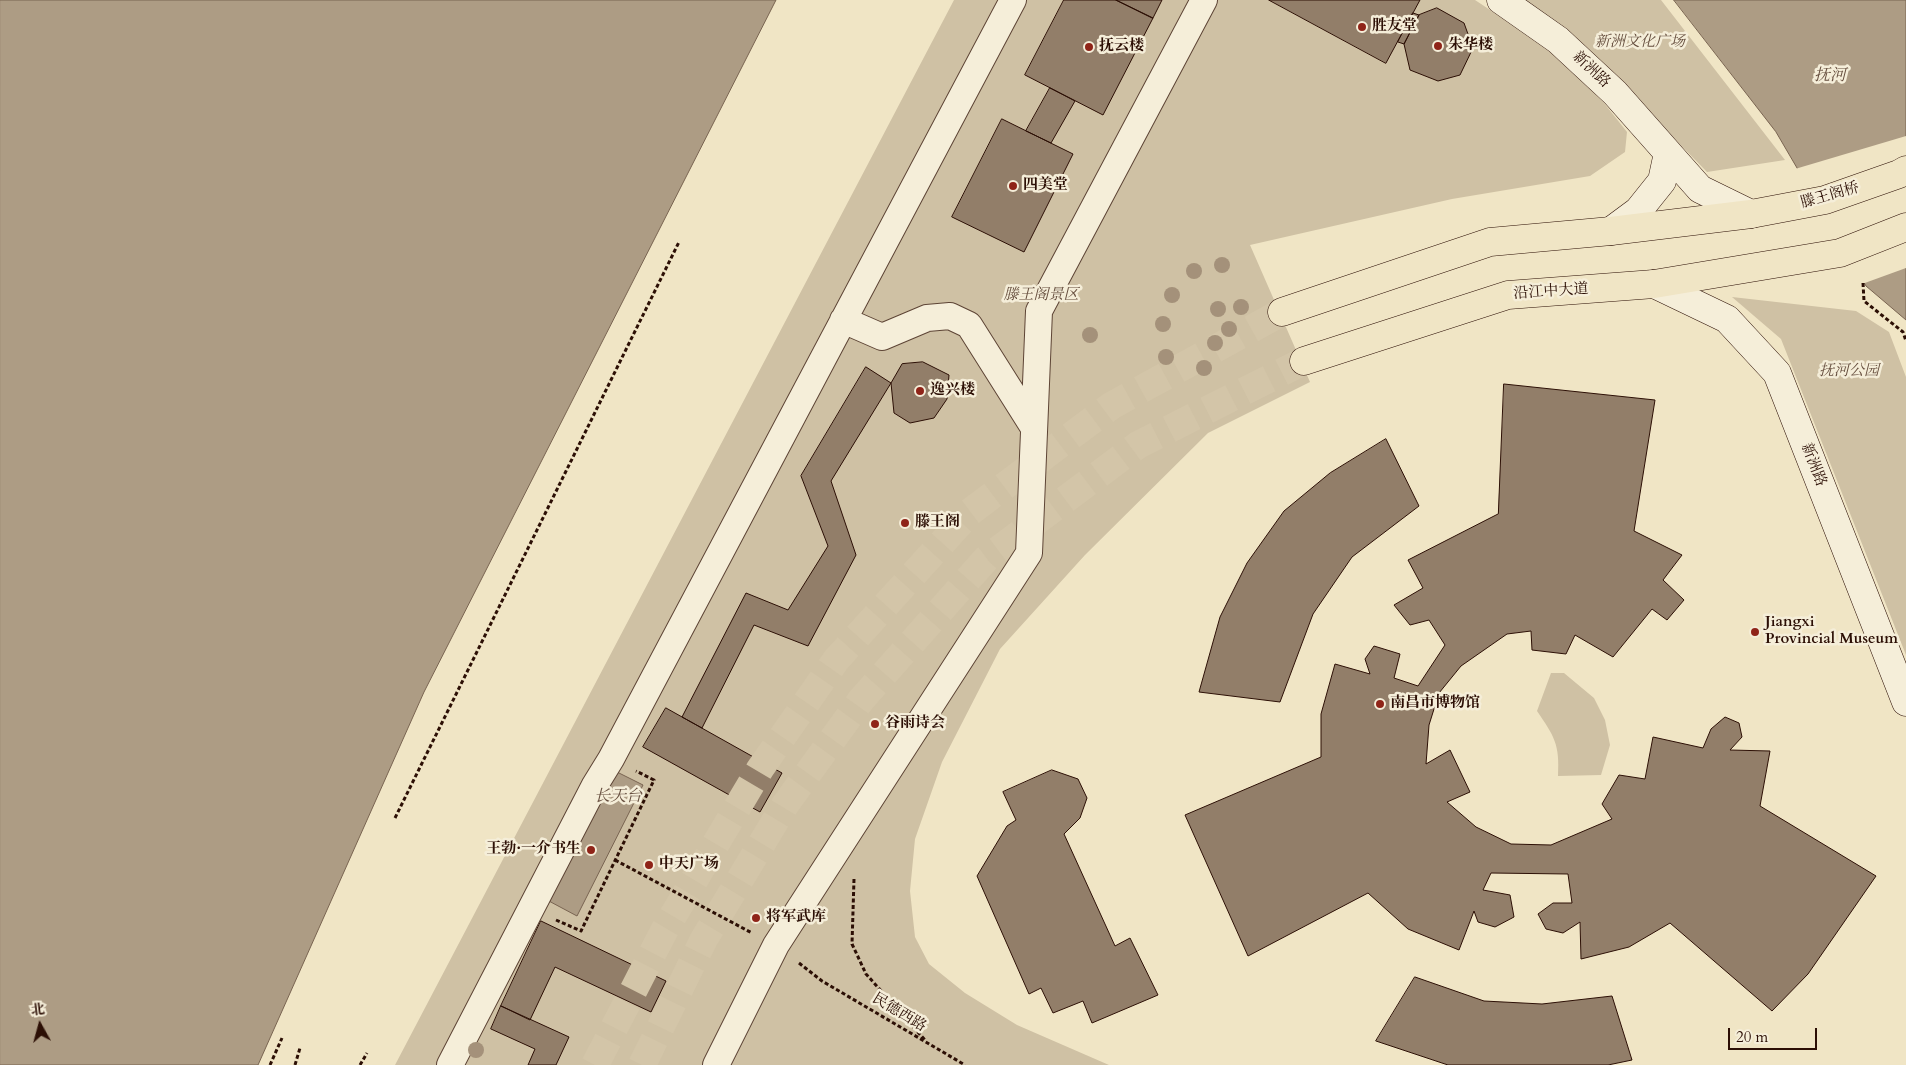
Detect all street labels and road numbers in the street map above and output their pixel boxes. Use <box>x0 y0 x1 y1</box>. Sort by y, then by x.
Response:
street label: 新洲路 <box>1568 48 1614 92</box>
street label: 滕王阁桥 <box>1799 179 1861 213</box>
street label: 沿江中大道 <box>1513 280 1589 304</box>
street label: 新洲路 <box>1797 441 1829 489</box>
street label: 民德西路 <box>869 990 929 1036</box>

